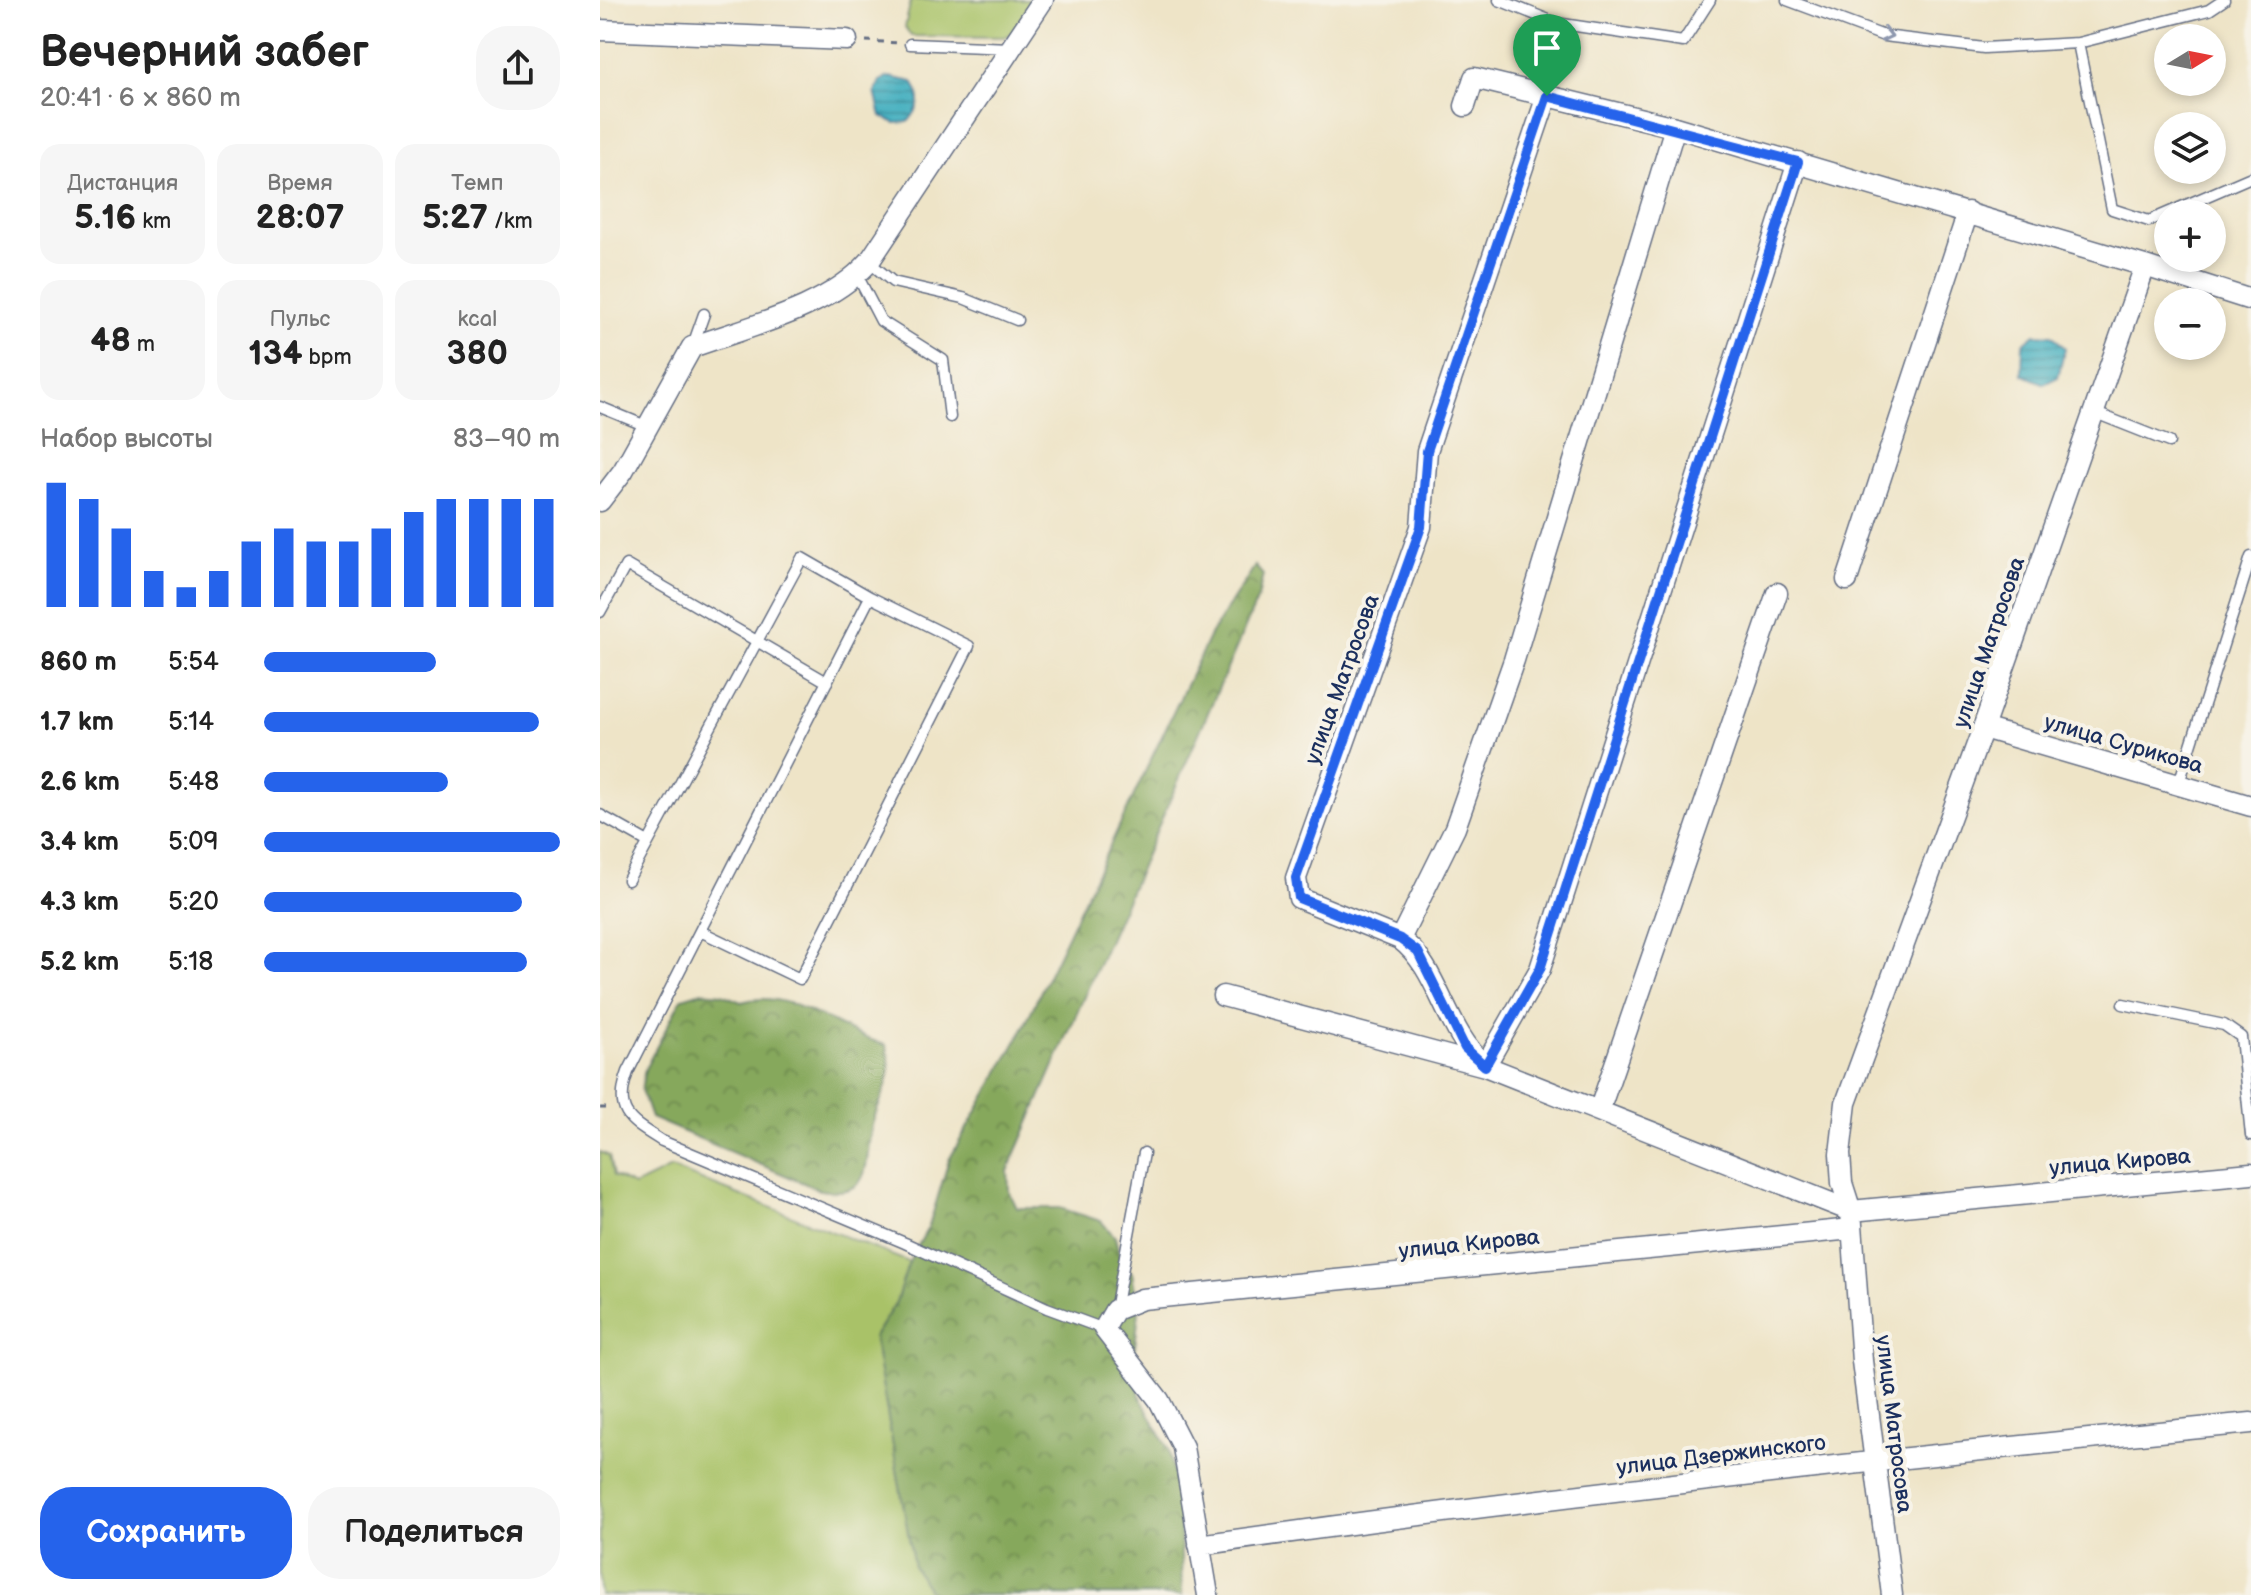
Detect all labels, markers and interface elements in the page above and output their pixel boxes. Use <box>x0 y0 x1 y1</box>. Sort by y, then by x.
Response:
pin <box>1513 14.0 1581 96</box>
north arrow <box>2154 24 2226 96</box>
map controls <box>2154 24 2226 360</box>
text: Вечерний забег <box>40 26 369 79</box>
button: share <box>476 26 560 110</box>
icon: arrive <box>1525 26 1569 70</box>
one-way arrow <box>1880 26 1893 43</box>
text: 20:41 · 6 × 860 m <box>40 83 241 114</box>
button: layers <box>2154 112 2226 184</box>
text: Дистанция <box>67 170 178 197</box>
text: Время <box>267 170 333 197</box>
text: Темп <box>451 170 503 197</box>
text: 5.16 <box>74 197 136 238</box>
text: 28:07 <box>256 197 344 238</box>
text: 5:27 <box>422 197 488 238</box>
button: + <box>2154 200 2226 272</box>
text: km <box>136 208 171 235</box>
text: /km <box>488 208 533 235</box>
button: − <box>2154 288 2226 360</box>
text: Пульс <box>270 306 330 333</box>
text: kcal <box>458 306 497 333</box>
text: 48 <box>90 320 131 361</box>
text: m <box>131 331 155 358</box>
text: 134 <box>248 333 302 374</box>
text: 380 <box>447 333 508 374</box>
text: bpm <box>302 344 352 371</box>
text: Набор высоты <box>40 424 213 455</box>
text: 83–90 m <box>453 424 560 455</box>
street label: улица Матросова <box>1947 553 2031 732</box>
street label: улица Матросова <box>1299 591 1386 768</box>
text: 860 m <box>40 647 117 678</box>
text: 5:54 <box>168 647 219 678</box>
text: 1.7 km <box>40 707 114 738</box>
text: 5:14 <box>168 707 214 738</box>
street label: улица Сурикова <box>2041 709 2206 780</box>
text: 2.6 km <box>40 767 120 798</box>
text: 5:48 <box>168 767 219 798</box>
text: 3.4 km <box>40 827 119 858</box>
text: 5:09 <box>168 827 218 858</box>
text: 4.3 km <box>40 887 119 918</box>
text: 5:20 <box>168 887 219 918</box>
text: 5.2 km <box>40 947 119 978</box>
text: 5:18 <box>168 947 213 978</box>
street label: улица Кирова <box>2048 1143 2192 1182</box>
street label: улица Кирова <box>1397 1224 1541 1265</box>
street label: улица Матросова <box>1869 1334 1918 1515</box>
street label: улица Дзержинского <box>1615 1429 1827 1482</box>
button: Сохранить <box>40 1487 292 1579</box>
button: Поделиться <box>308 1487 560 1579</box>

